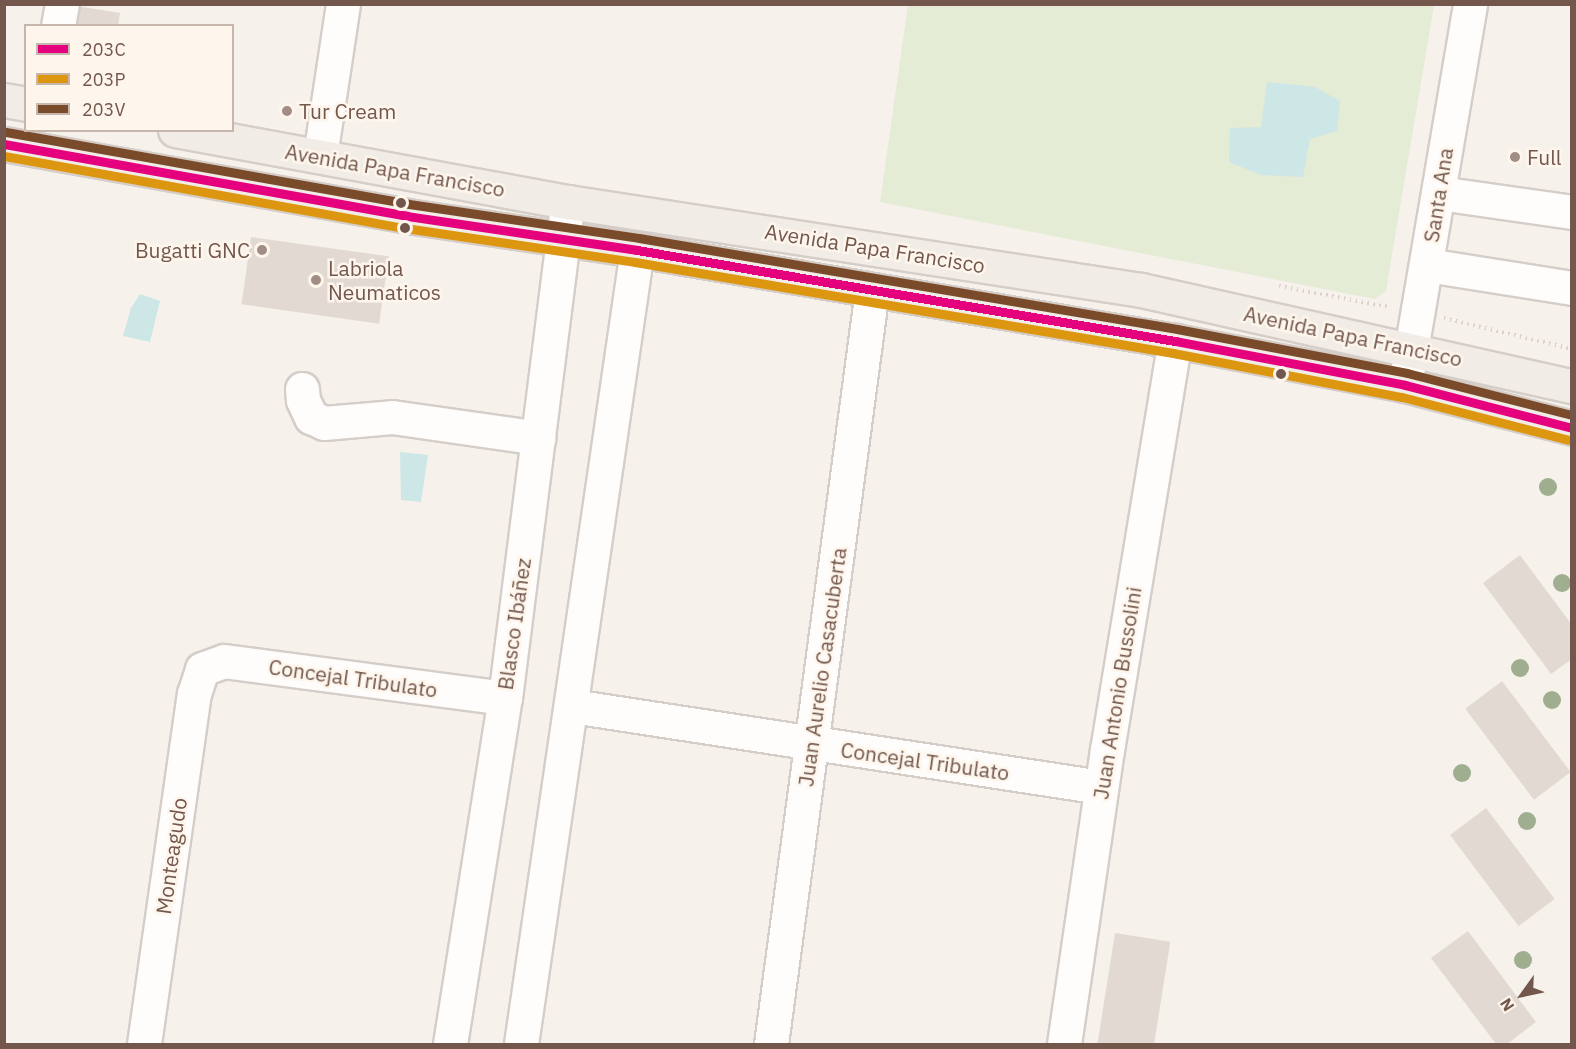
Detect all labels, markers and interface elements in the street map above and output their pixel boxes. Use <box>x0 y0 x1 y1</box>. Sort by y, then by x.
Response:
legend <box>24 24 234 132</box>
text: 203C <box>82 38 126 61</box>
text: 203P <box>82 68 125 91</box>
text: 203V <box>82 98 125 121</box>
place label: Tur Cream <box>299 98 396 124</box>
marker: Tur Cream <box>280 104 294 118</box>
street label: Avenida Papa Francisco <box>283 138 507 202</box>
place label: Full <box>1527 144 1561 170</box>
street label: Santa Ana <box>1418 146 1458 244</box>
marker: Full <box>1508 150 1522 164</box>
unlabelled marker <box>395 197 407 209</box>
street label: Avenida Papa Francisco <box>763 218 987 278</box>
unlabelled marker <box>399 222 411 234</box>
place label: Bugatti GNC <box>135 237 250 263</box>
marker: Bugatti GNC <box>255 243 269 257</box>
place label: Labriola Neumaticos <box>328 255 441 305</box>
marker: Labriola Neumaticos <box>309 273 323 287</box>
street label: Avenida Papa Francisco <box>1241 301 1465 371</box>
unlabelled marker <box>1275 368 1287 380</box>
street label: Juan Aurelio Casacuberta <box>793 546 851 788</box>
street label: Blasco Ibáñez <box>492 556 536 692</box>
street label: Juan Antonio Bussolini <box>1088 585 1146 801</box>
street label: Concejal Tribulato <box>267 654 439 702</box>
street label: Concejal Tribulato <box>839 737 1011 785</box>
street label: Monteagudo <box>150 796 192 916</box>
north arrow <box>1492 965 1552 1025</box>
text: N <box>1495 994 1518 1015</box>

